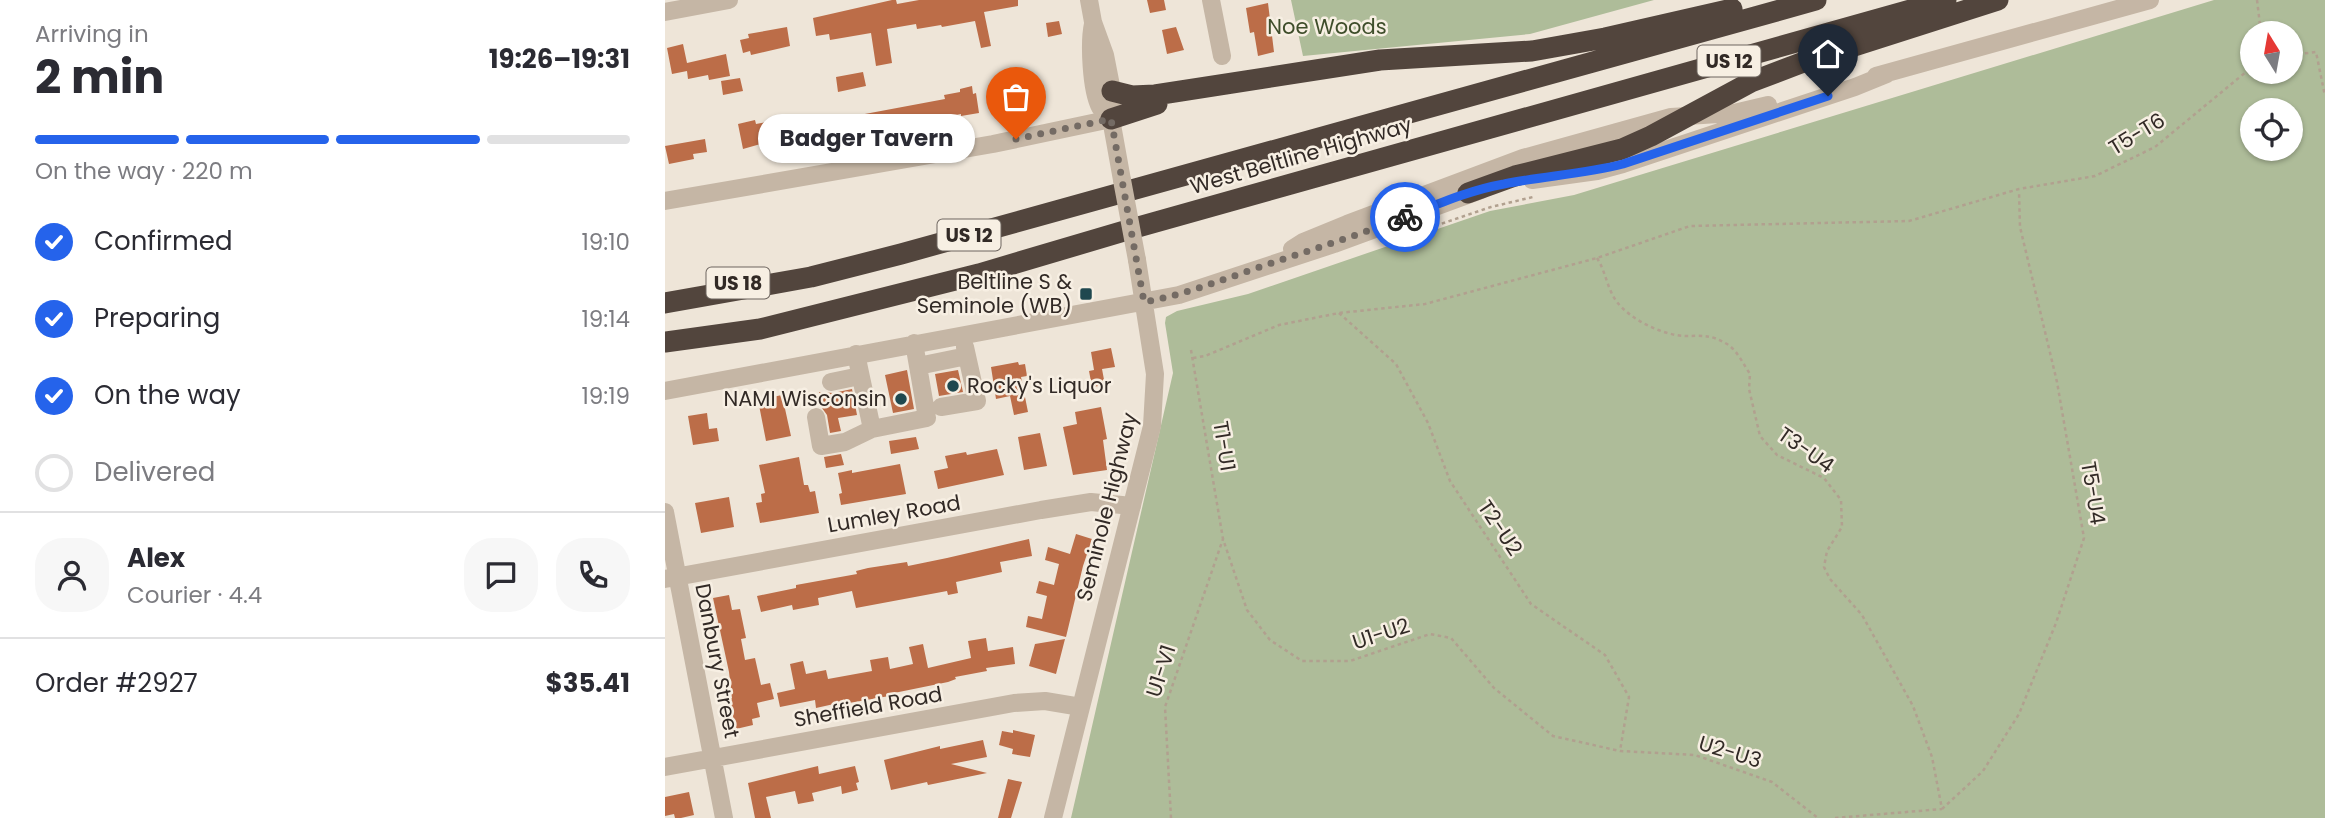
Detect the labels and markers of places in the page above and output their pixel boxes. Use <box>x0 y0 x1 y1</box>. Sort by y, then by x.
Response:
pin <box>1798 24 1858 96</box>
pin <box>986 67 1046 139</box>
callout: Badger Tavern <box>757 114 974 164</box>
place label: Beltline S & Seminole (WB) <box>917 267 1072 320</box>
marker: Beltline S & Seminole (WB) <box>1078 286 1094 302</box>
place label: Rocky's Liquor <box>967 371 1112 400</box>
marker: Rocky's Liquor <box>945 378 961 394</box>
place label: NAMI Wisconsin <box>723 384 887 413</box>
marker: NAMI Wisconsin <box>893 391 909 407</box>

